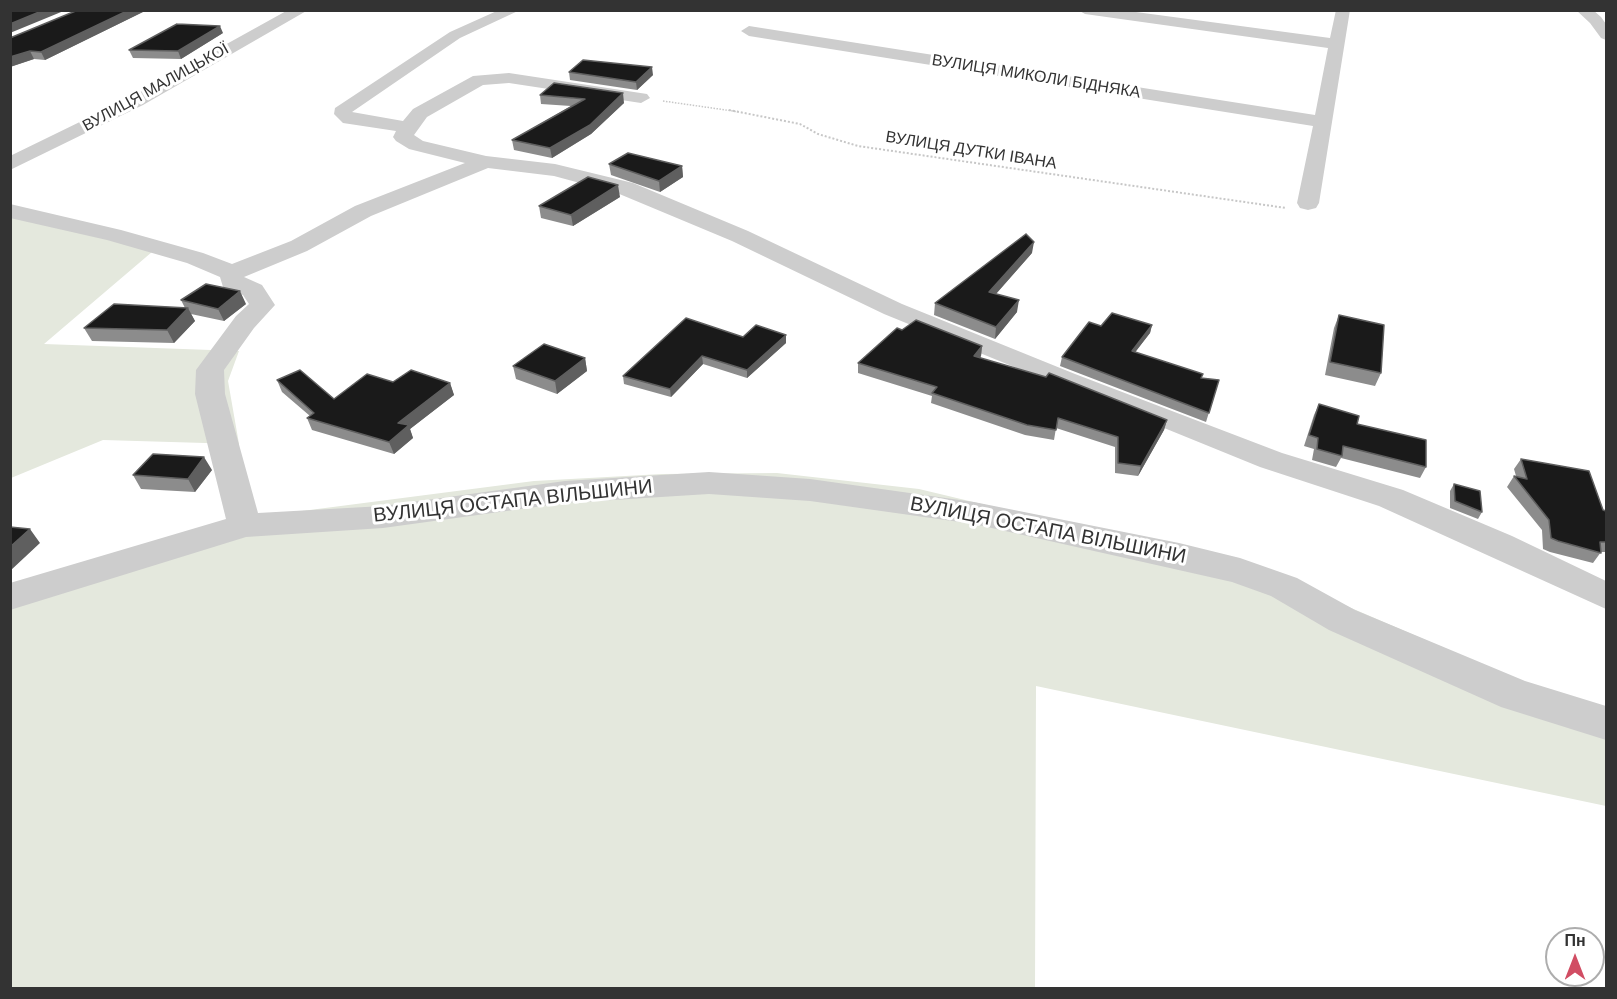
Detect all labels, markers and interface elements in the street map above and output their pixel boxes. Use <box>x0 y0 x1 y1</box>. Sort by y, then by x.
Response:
street label: ВУЛИЦЯ МАЛИЦЬКОЇ <box>80 40 232 136</box>
street label: ВУЛИЦЯ МИКОЛИ БІДНЯКА <box>930 51 1142 103</box>
street label: ВУЛИЦЯ ДУТКИ ІВАНА <box>884 128 1058 174</box>
street label: ВУЛИЦЯ ОСТАПА ВІЛЬШИНИ <box>372 475 654 529</box>
street label: ВУЛИЦЯ ОСТАПА ВІЛЬШИНИ <box>908 492 1188 570</box>
north arrow <box>1545 927 1605 987</box>
text: Пн <box>1564 930 1586 951</box>

